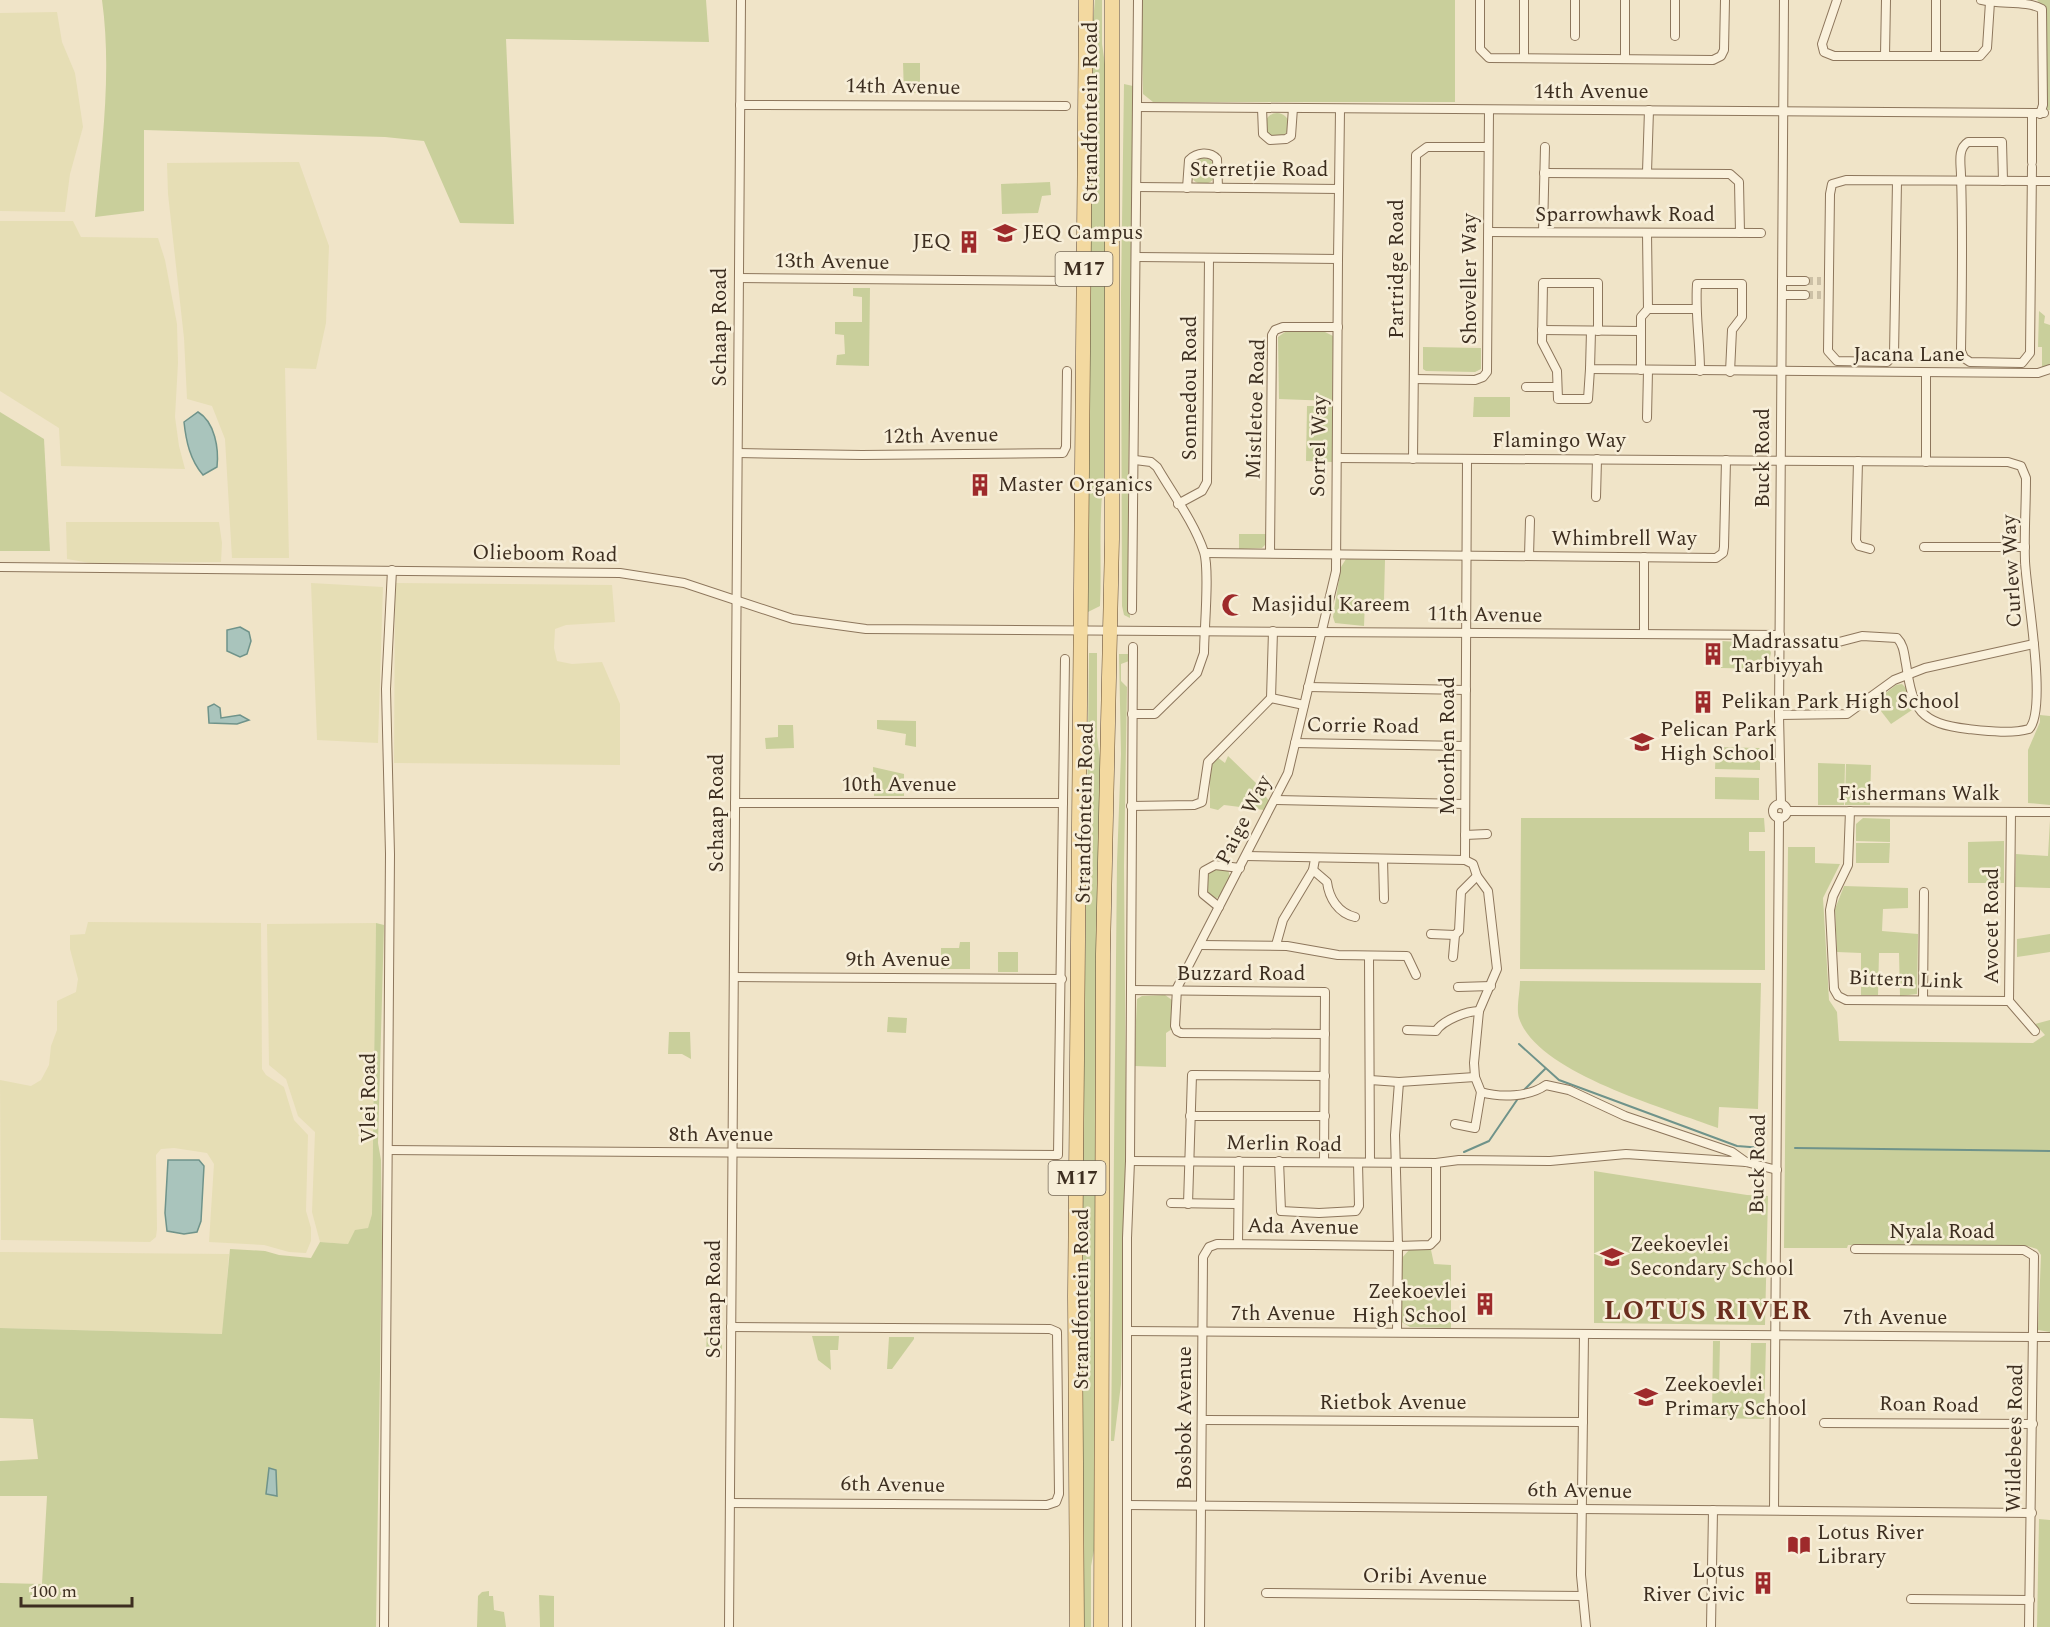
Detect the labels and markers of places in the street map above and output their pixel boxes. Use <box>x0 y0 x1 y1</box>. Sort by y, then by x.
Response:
place label: JEQ Campus <box>1023 217 1143 249</box>
school or university icon: JEQ Campus <box>992 220 1018 246</box>
place label: JEQ <box>912 226 951 258</box>
building icon: JEQ <box>956 229 982 255</box>
place label: Master Organics <box>998 469 1153 501</box>
building icon: Master Organics <box>967 472 993 498</box>
place label: Masjidul Kareem <box>1251 589 1410 621</box>
mosque icon: Masjidul Kareem <box>1220 592 1246 618</box>
place label: Madrassatu Tarbiyyah <box>1731 626 1840 682</box>
building icon: Madrassatu Tarbiyyah <box>1700 641 1726 667</box>
place label: Pelikan Park High School <box>1721 686 1960 718</box>
building icon: Pelikan Park High School <box>1690 689 1716 715</box>
place label: Pelican Park High School <box>1660 714 1777 770</box>
school or university icon: Pelican Park High School <box>1629 729 1655 755</box>
place label: Zeekoevlei Secondary School <box>1630 1229 1794 1285</box>
school or university icon: Zeekoevlei Secondary School <box>1599 1244 1625 1270</box>
place label: Zeekoevlei High School <box>1352 1276 1467 1332</box>
building icon: Zeekoevlei High School <box>1472 1291 1498 1317</box>
place label: Zeekoevlei Primary School <box>1664 1369 1807 1425</box>
school or university icon: Zeekoevlei Primary School <box>1633 1384 1659 1410</box>
place label: Lotus River Library <box>1817 1517 1924 1573</box>
library icon: Lotus River Library <box>1786 1532 1812 1558</box>
place label: Lotus River Civic <box>1642 1555 1745 1611</box>
building icon: Lotus River Civic <box>1750 1570 1776 1596</box>

